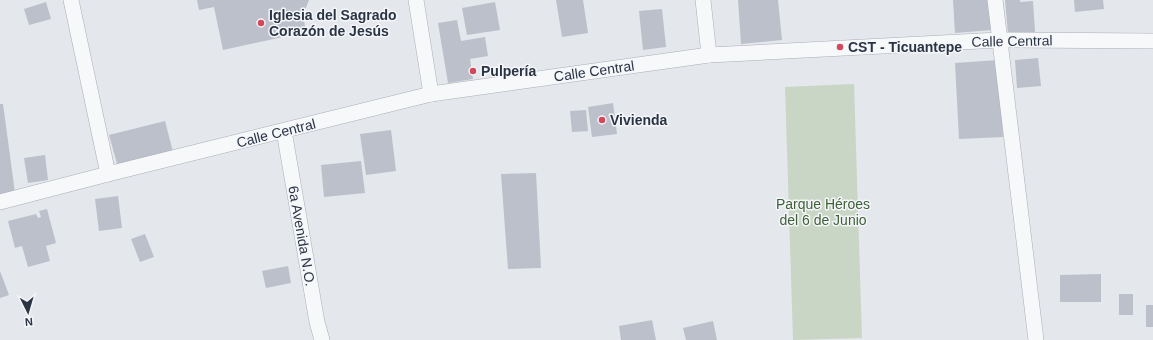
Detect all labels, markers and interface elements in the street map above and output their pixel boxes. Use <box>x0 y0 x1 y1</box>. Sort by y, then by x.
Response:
place label: Iglesia del Sagrado Corazón de Jesús <box>269 7 397 39</box>
marker: Iglesia del Sagrado Corazón de Jesús <box>256 18 266 28</box>
street label: Calle Central <box>971 32 1053 50</box>
place label: CST - Ticuantepe <box>848 39 962 55</box>
marker: CST - Ticuantepe <box>835 42 845 52</box>
street label: Calle Central <box>553 57 635 85</box>
place label: Pulpería <box>481 63 536 79</box>
marker: Pulpería <box>468 66 478 76</box>
place label: Vivienda <box>610 112 668 128</box>
street label: Calle Central <box>235 115 317 151</box>
marker: Vivienda <box>597 115 607 125</box>
street label: 6a Avenida N.O. <box>285 185 319 287</box>
park label: Parque Héroes del 6 de Junio <box>776 196 870 228</box>
north arrow <box>8 292 48 332</box>
text: N <box>24 316 33 328</box>

